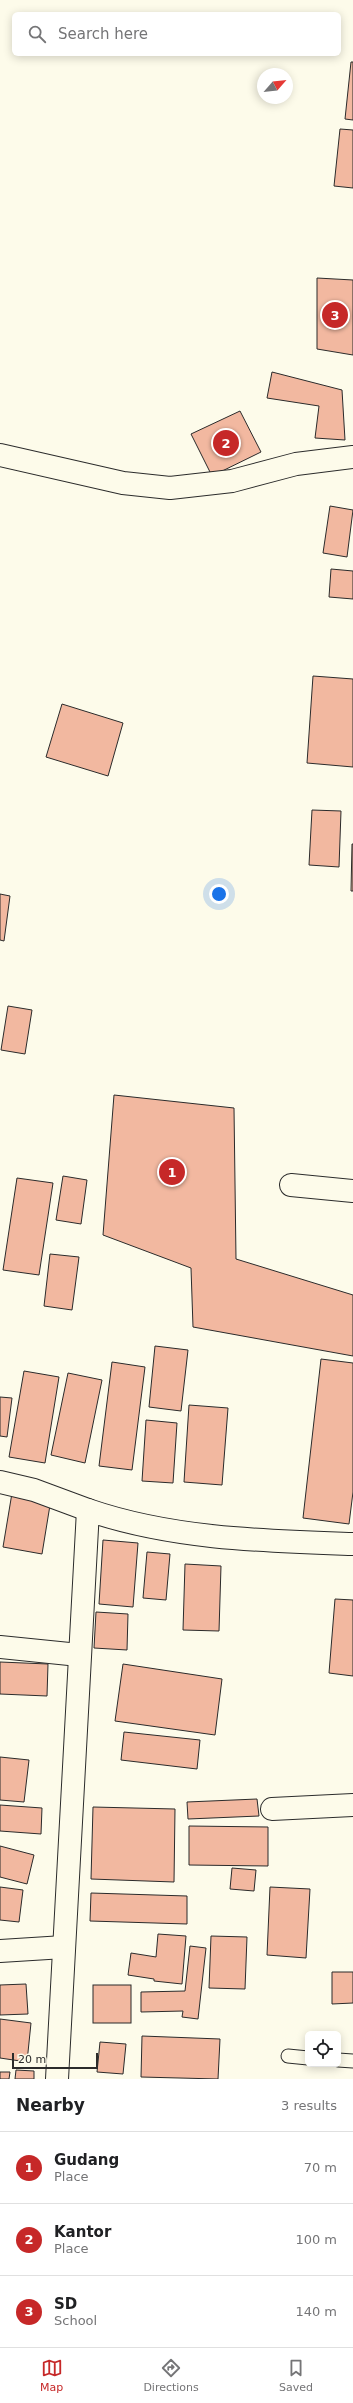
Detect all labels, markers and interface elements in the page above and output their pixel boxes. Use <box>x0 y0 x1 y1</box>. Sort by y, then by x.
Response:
search box <box>12 12 341 56</box>
icon: search <box>26 23 48 45</box>
text: Search here <box>58 25 148 43</box>
north arrow <box>257 68 293 104</box>
pin: 3 <box>322 300 348 330</box>
pin: 2 <box>213 428 239 458</box>
your location <box>209 884 229 904</box>
pin: 1 <box>159 1157 185 1187</box>
map controls <box>305 2031 341 2067</box>
button: locate <box>305 2031 341 2067</box>
scale bar <box>12 2051 98 2070</box>
text: 20 m <box>18 2053 46 2066</box>
text: Nearby <box>16 2095 85 2115</box>
text: 3 results <box>281 2098 337 2113</box>
text: Gudang <box>54 2151 119 2169</box>
text: 1 <box>24 2160 34 2175</box>
text: 70 m <box>304 2160 337 2175</box>
text: Place <box>54 2169 89 2184</box>
text: Kantor <box>54 2223 111 2241</box>
text: 2 <box>24 2232 34 2247</box>
text: 100 m <box>295 2232 337 2247</box>
text: Place <box>54 2241 89 2256</box>
text: SD <box>54 2295 77 2313</box>
text: 3 <box>24 2304 34 2319</box>
text: 140 m <box>295 2304 337 2319</box>
text: School <box>54 2313 97 2328</box>
tab: Map <box>40 2357 63 2394</box>
tab: Directions <box>143 2357 199 2394</box>
tab: Saved <box>279 2357 313 2394</box>

